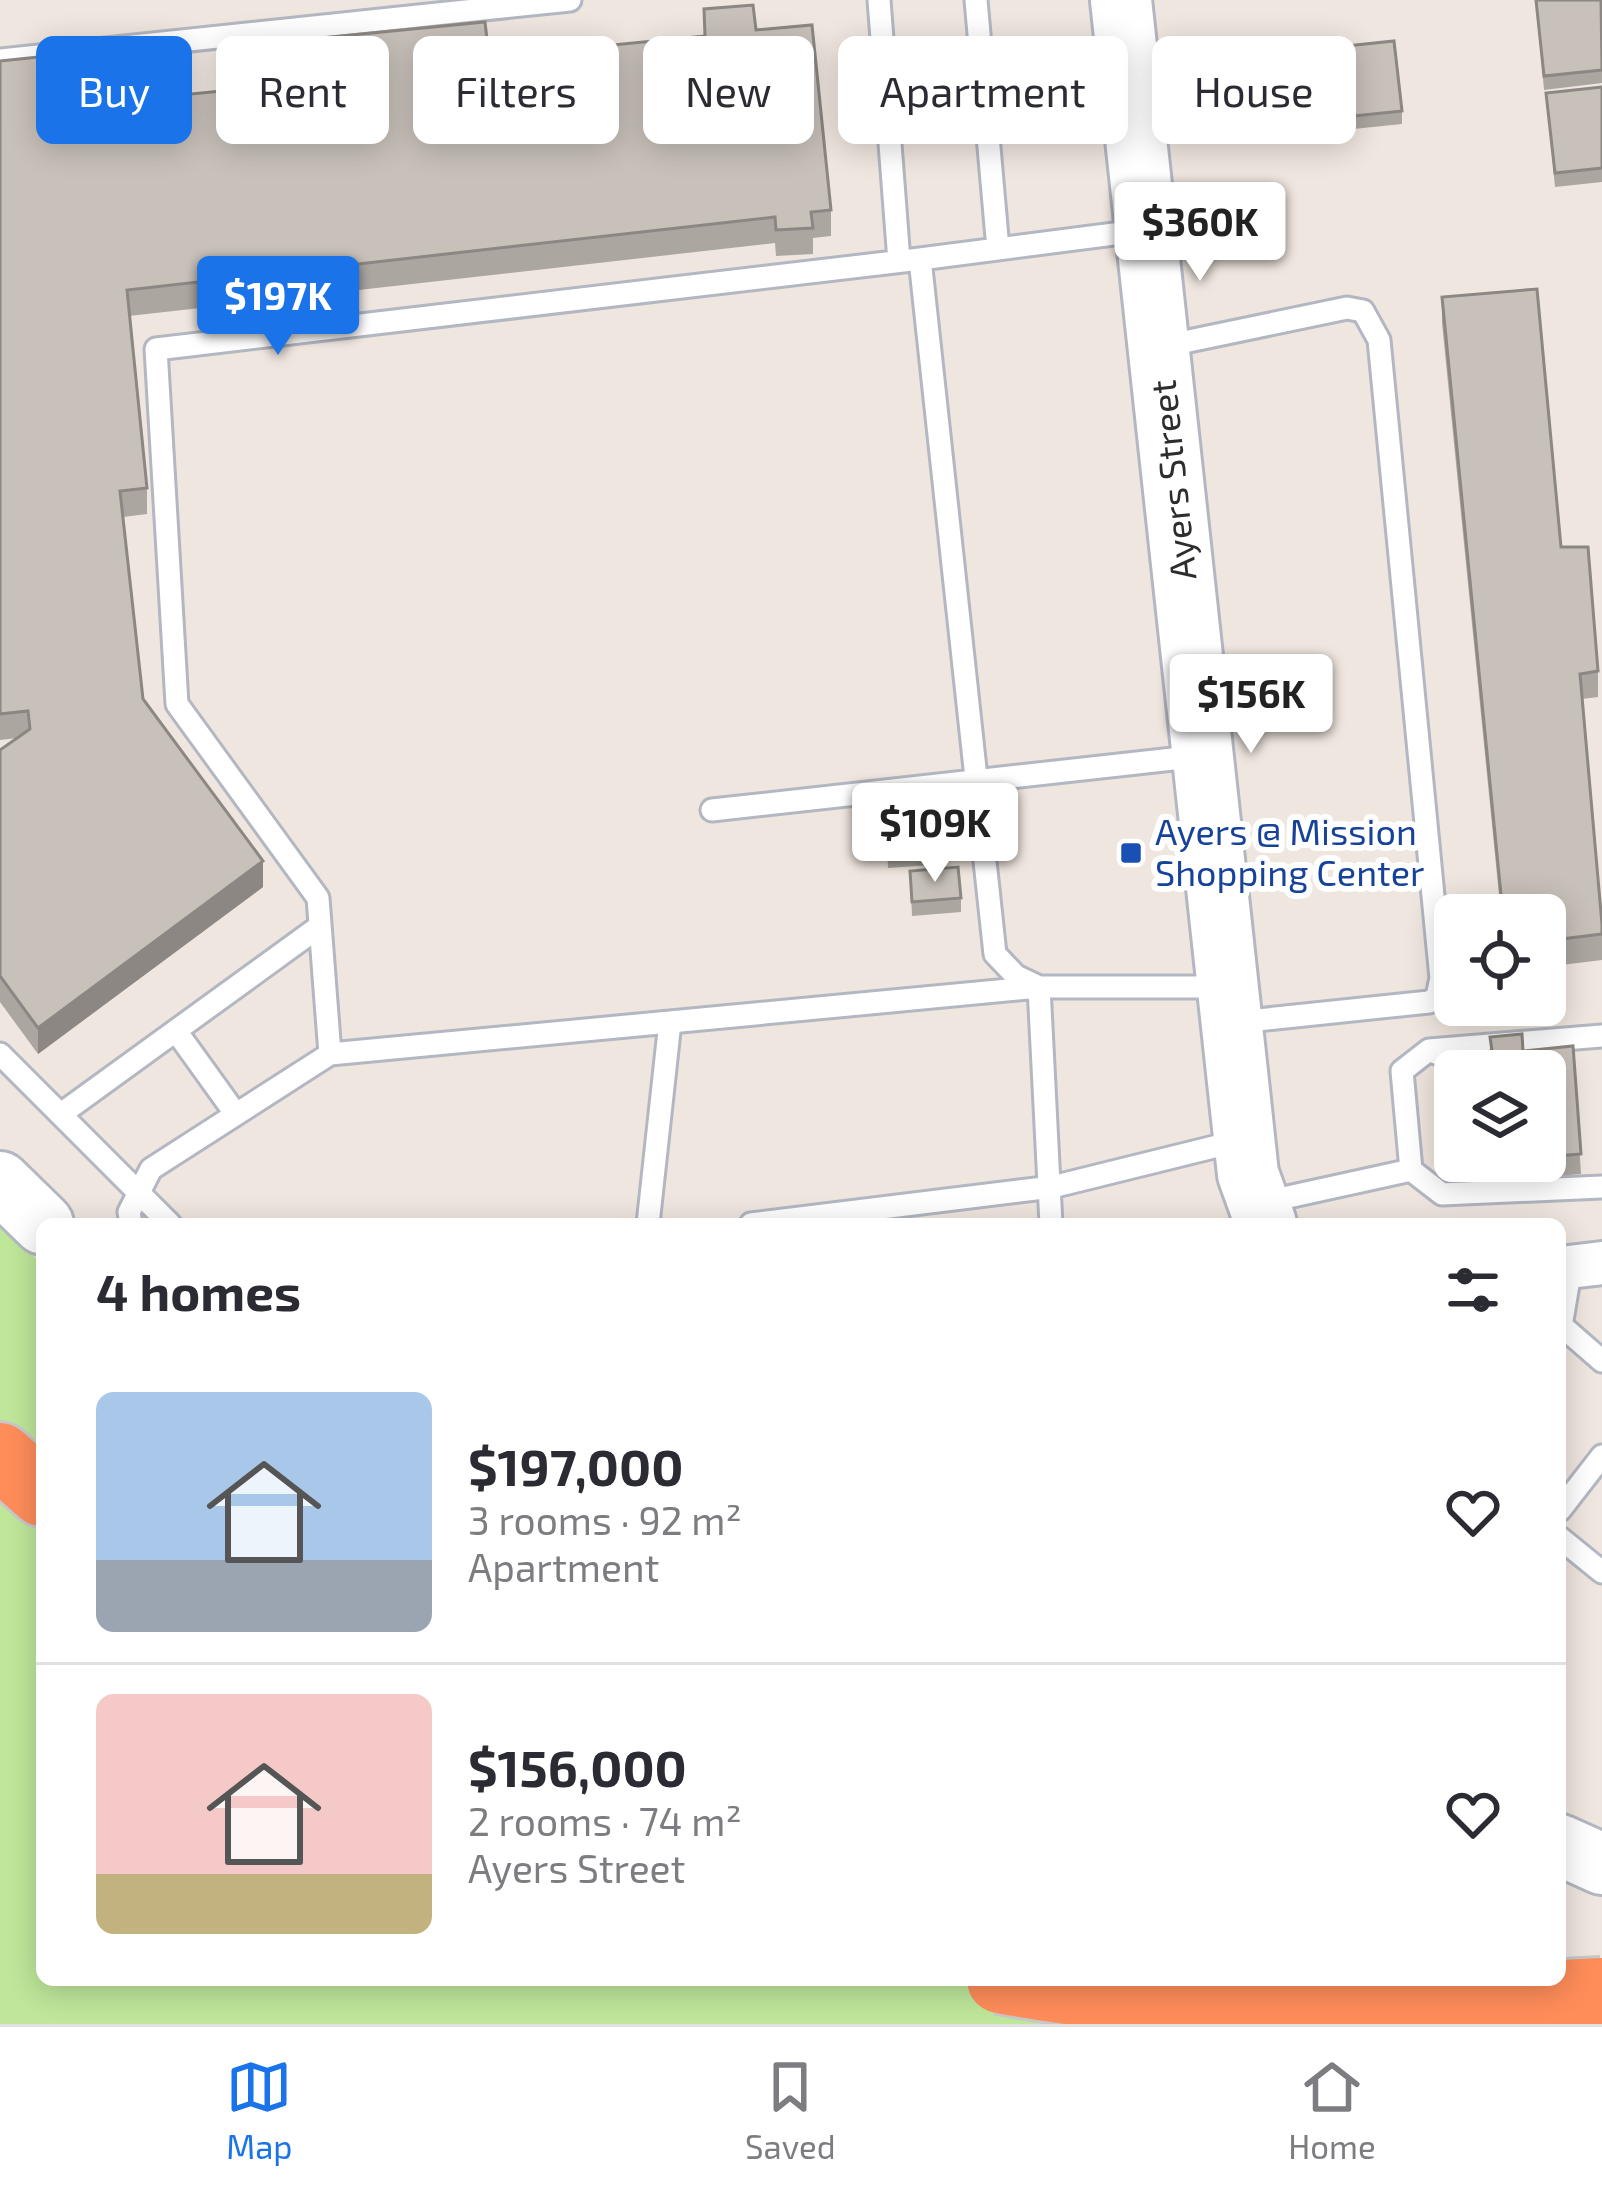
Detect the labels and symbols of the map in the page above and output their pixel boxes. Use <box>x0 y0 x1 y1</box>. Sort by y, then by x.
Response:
pin: $360K <box>1116 182 1284 284</box>
pin: $197K <box>194 256 362 358</box>
street label: Ayers Street <box>1140 378 1203 582</box>
pin: $156K <box>1167 654 1335 756</box>
pin: $109K <box>851 783 1019 885</box>
place label: Ayers @ Mission Shopping Center <box>1155 809 1425 893</box>
marker: Ayers @ Mission Shopping Center <box>1118 840 1144 866</box>

